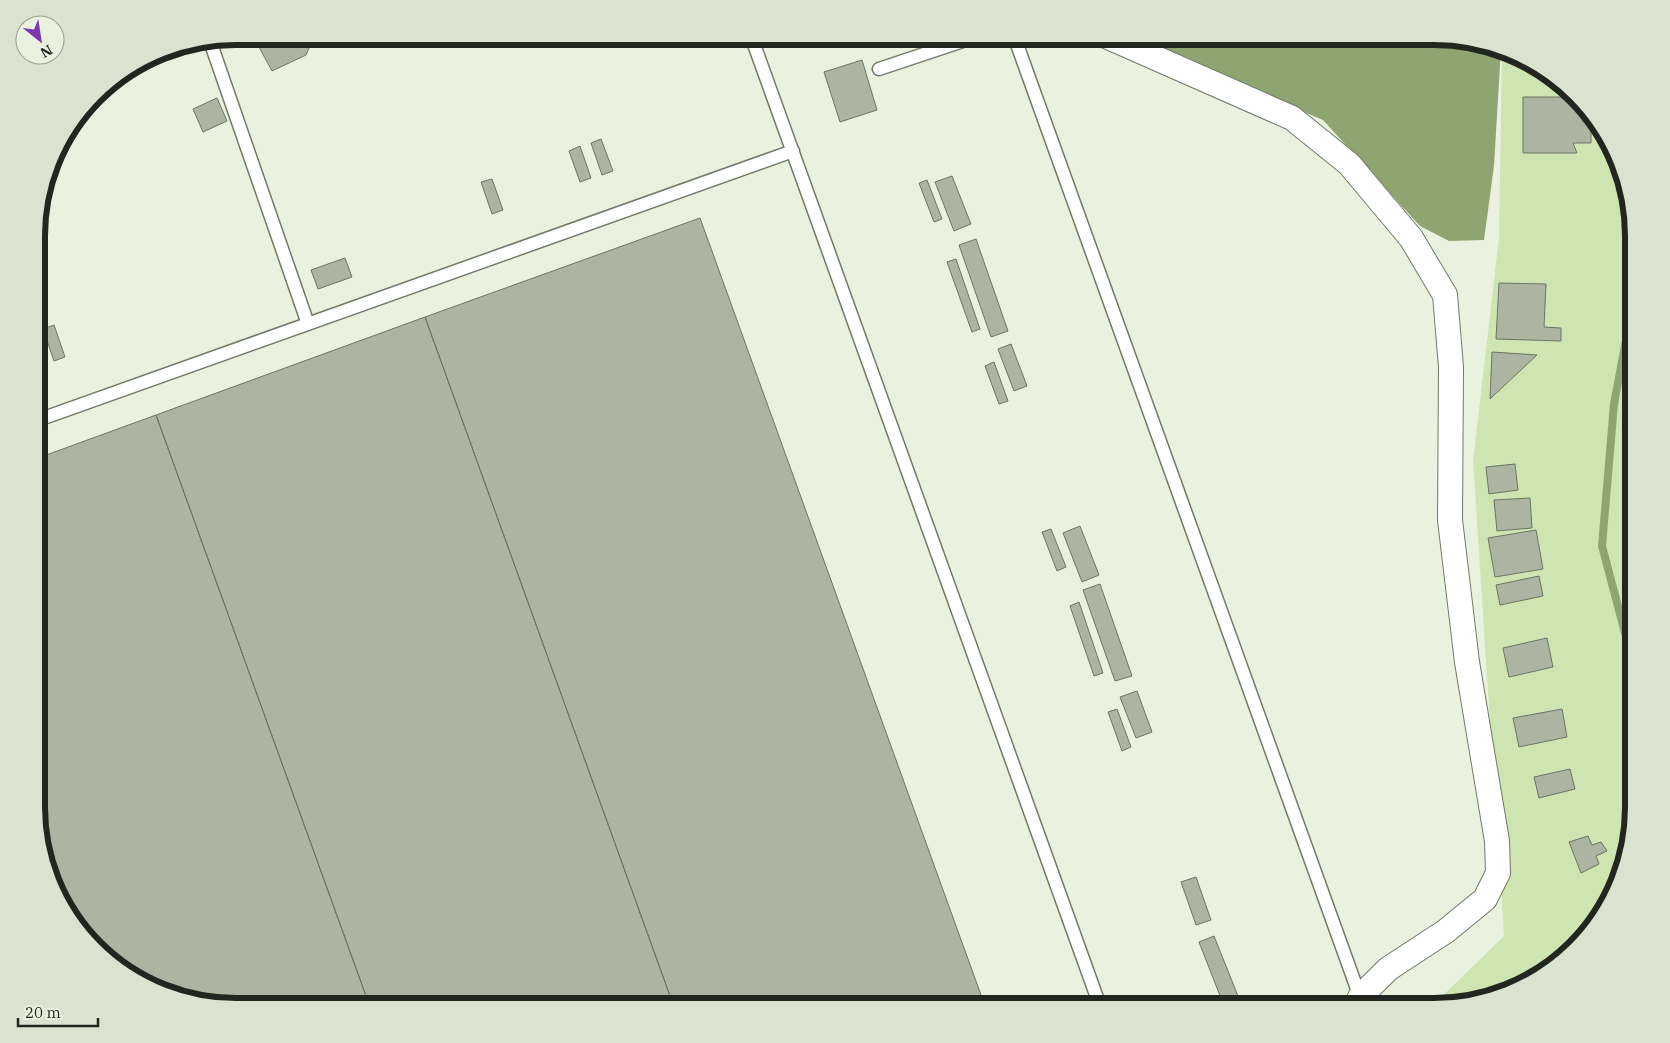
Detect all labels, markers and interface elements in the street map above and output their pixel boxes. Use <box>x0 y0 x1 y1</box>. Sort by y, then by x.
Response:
north arrow <box>15 15 65 65</box>
text: N <box>37 41 56 62</box>
scale bar <box>18 996 98 1028</box>
text: 20 m <box>25 1003 61 1022</box>

